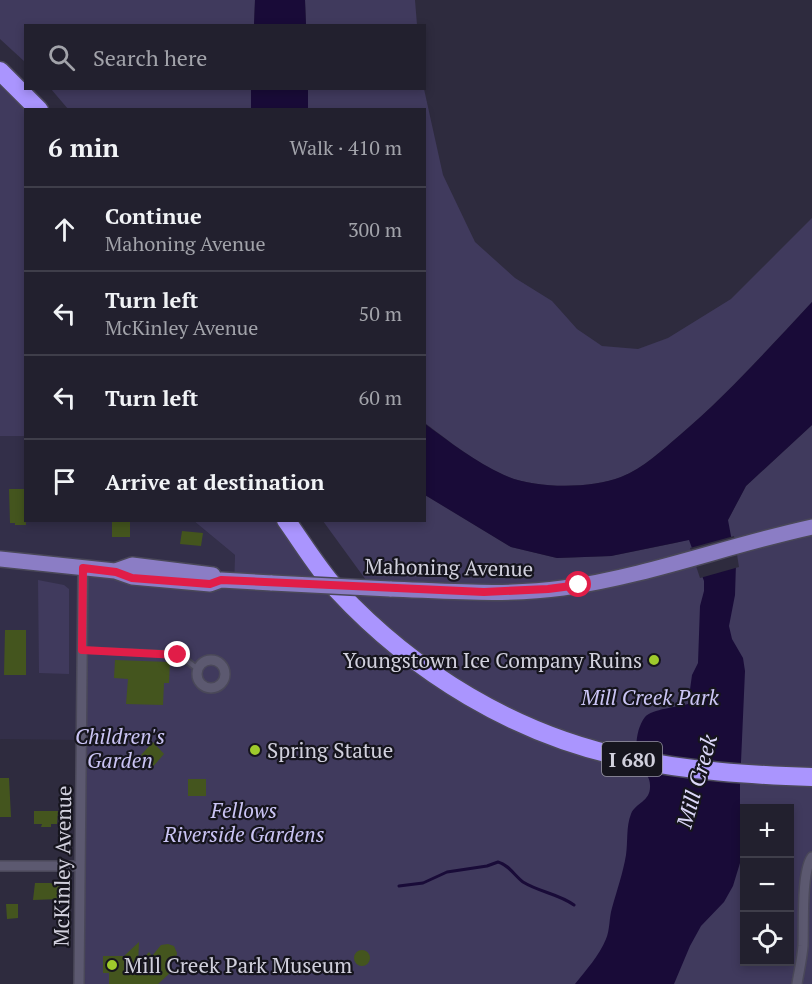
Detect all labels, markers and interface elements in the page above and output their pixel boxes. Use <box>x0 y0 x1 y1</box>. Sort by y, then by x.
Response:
search box <box>24 24 426 90</box>
icon: search <box>45 41 78 74</box>
text: Search here <box>93 43 207 72</box>
text: 6 min <box>48 130 119 164</box>
text: Walk · 410 m <box>290 134 402 161</box>
text: Continue <box>105 201 202 230</box>
icon: ahead <box>48 213 81 246</box>
text: 300 m <box>348 216 402 243</box>
text: Mahoning Avenue <box>105 230 266 257</box>
text: Turn left <box>105 285 198 314</box>
icon: left <box>48 297 81 330</box>
text: 50 m <box>359 300 402 327</box>
text: McKinley Avenue <box>105 314 258 341</box>
icon: left <box>48 381 81 414</box>
text: Turn left <box>105 383 198 412</box>
text: 60 m <box>359 384 402 411</box>
icon: arrive <box>48 465 81 498</box>
text: Arrive at destination <box>105 467 324 496</box>
street label: Mahoning Avenue <box>365 552 533 582</box>
route start <box>565 571 591 597</box>
route end <box>164 641 190 667</box>
place label: Youngstown Ice Company Ruins <box>343 646 642 674</box>
marker: Youngstown Ice Company Ruins <box>647 653 661 667</box>
park label: Mill Creek Park <box>580 683 720 711</box>
park label: Children's Garden <box>75 722 165 774</box>
water label: Mill Creek <box>669 731 723 832</box>
place label: Spring Statue <box>267 736 393 764</box>
road number: I 680 <box>602 742 662 776</box>
marker: Spring Statue <box>248 743 262 757</box>
street label: McKinley Avenue <box>47 785 77 947</box>
park label: Fellows Riverside Gardens <box>163 796 325 848</box>
map controls <box>740 804 794 966</box>
button: + <box>740 804 794 858</box>
button: − <box>740 858 794 912</box>
button: locate <box>740 912 794 966</box>
place label: Mill Creek Park Museum <box>124 951 352 979</box>
marker: Mill Creek Park Museum <box>105 958 119 972</box>

